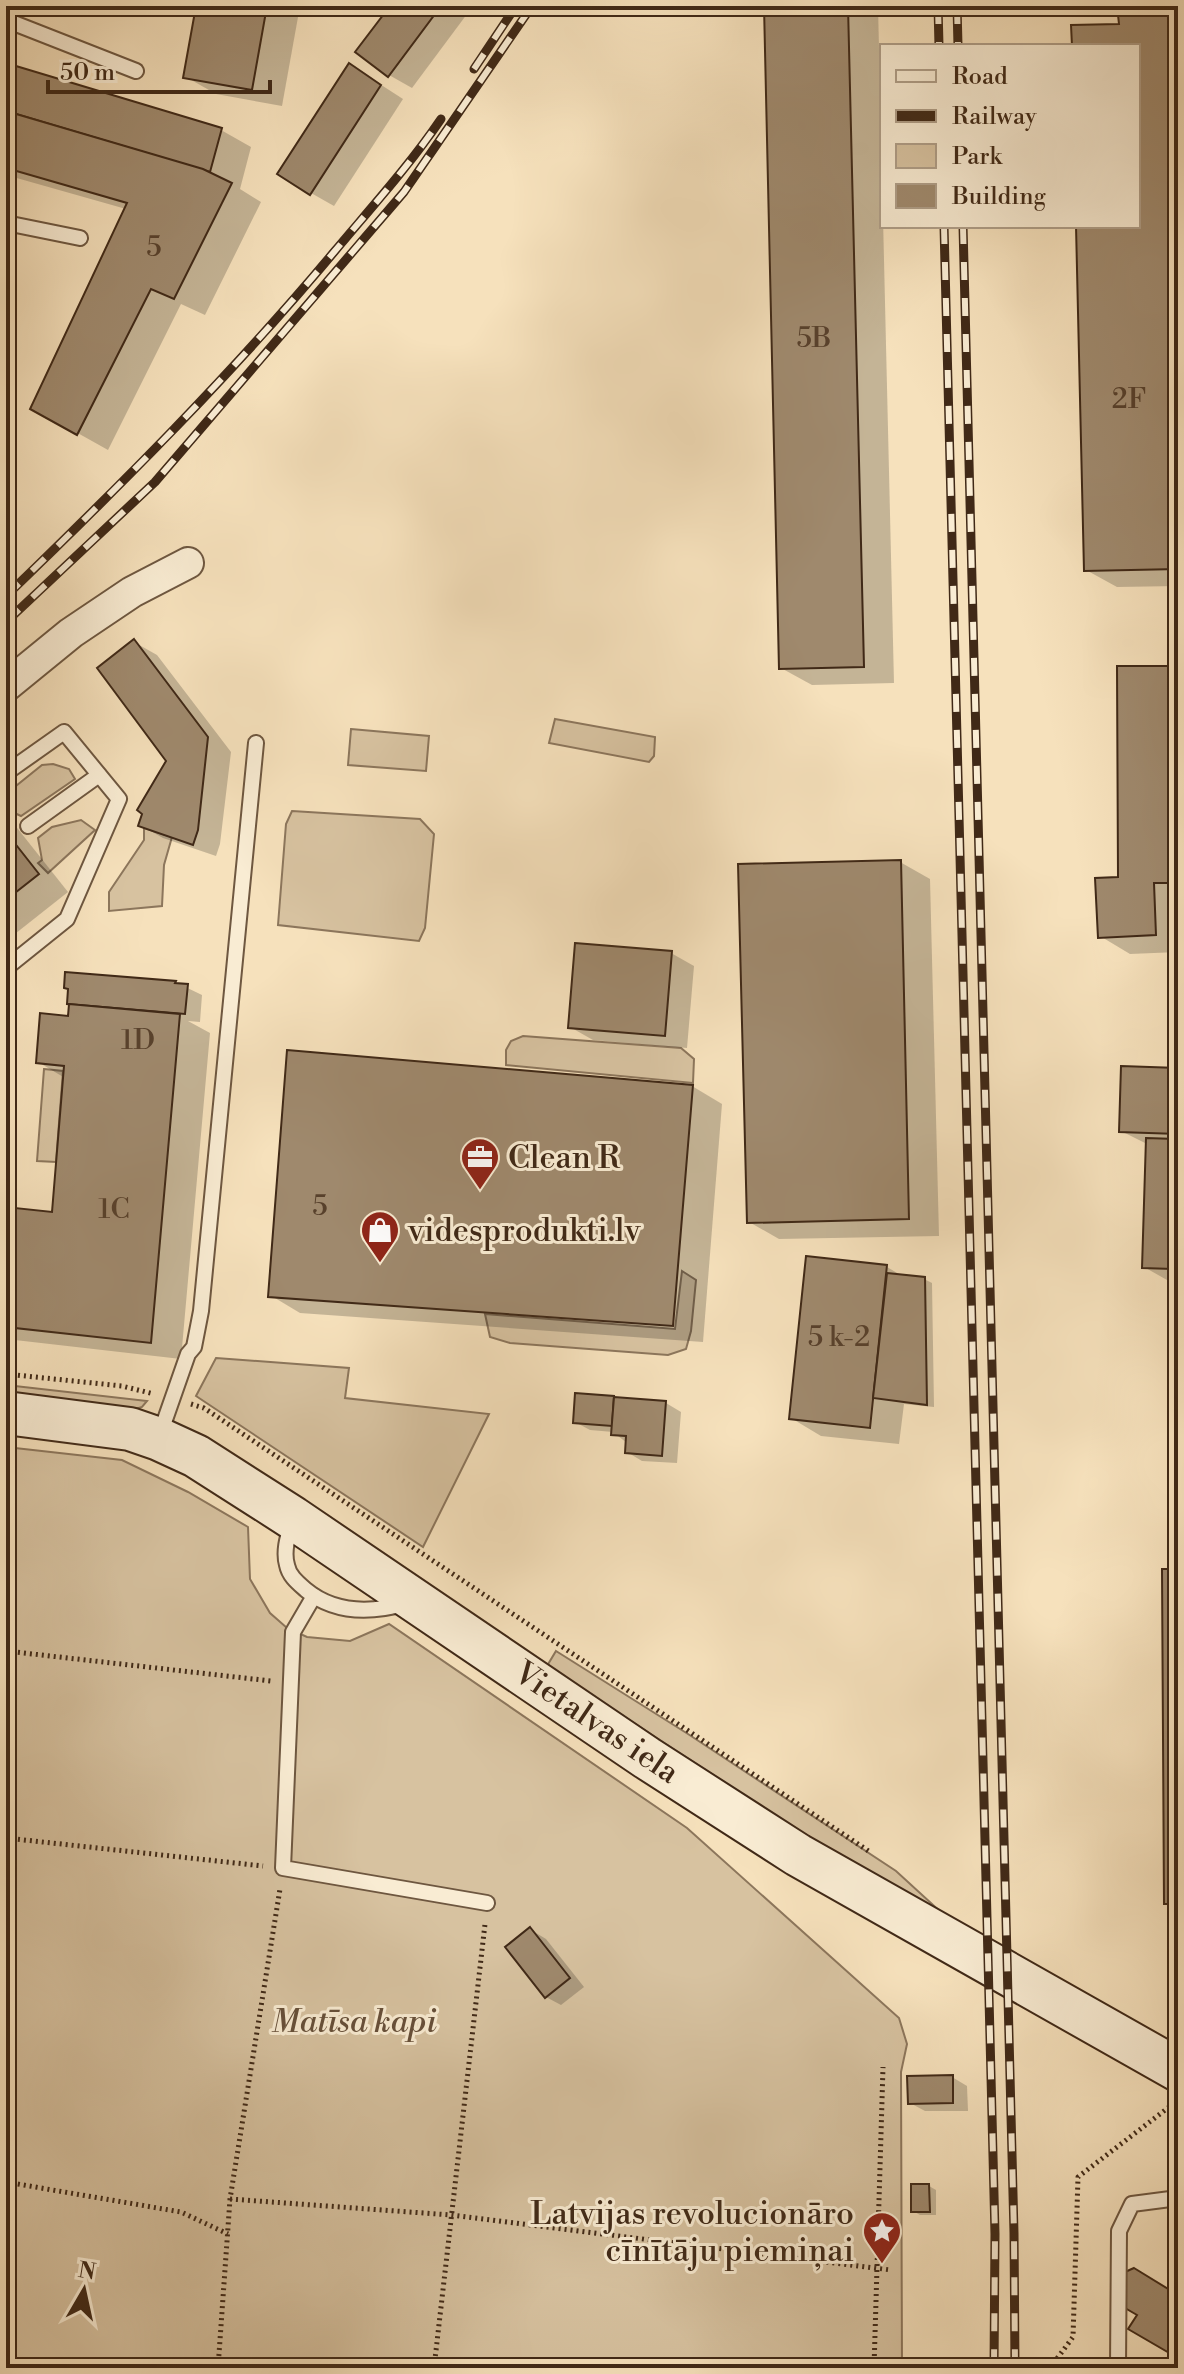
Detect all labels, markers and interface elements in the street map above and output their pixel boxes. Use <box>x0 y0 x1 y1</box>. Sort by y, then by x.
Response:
scale bar <box>48 44 270 94</box>
legend <box>880 44 1140 228</box>
text: 50 m <box>60 58 115 88</box>
text: Road <box>952 62 1008 92</box>
text: Railway <box>952 102 1037 132</box>
text: Park <box>952 142 1003 172</box>
text: Building <box>951 182 1046 212</box>
house number: 5 <box>146 230 162 265</box>
house number: 5B <box>796 321 832 356</box>
house number: 2F <box>1112 382 1146 417</box>
house number: 1D <box>121 1023 155 1058</box>
office icon: Clean R <box>459 1136 501 1191</box>
place label: Clean R <box>508 1138 620 1178</box>
house number: 5 <box>312 1189 328 1224</box>
house number: 1C <box>98 1192 130 1227</box>
shop icon: videsprodukti.lv <box>359 1209 401 1264</box>
place label: videsprodukti.lv <box>407 1211 642 1251</box>
house number: 5 k-2 <box>808 1320 870 1355</box>
street label: Vietalvas iela <box>505 1652 687 1793</box>
park label: Matīsa kapi <box>271 2002 437 2042</box>
place label: Latvijas revolucionāro cīnītāju piemiņai <box>530 2194 854 2271</box>
place icon: Latvijas revolucionāro cīnītāju piemiņai <box>861 2210 903 2265</box>
north arrow <box>44 2250 124 2330</box>
text: N <box>76 2257 98 2287</box>

